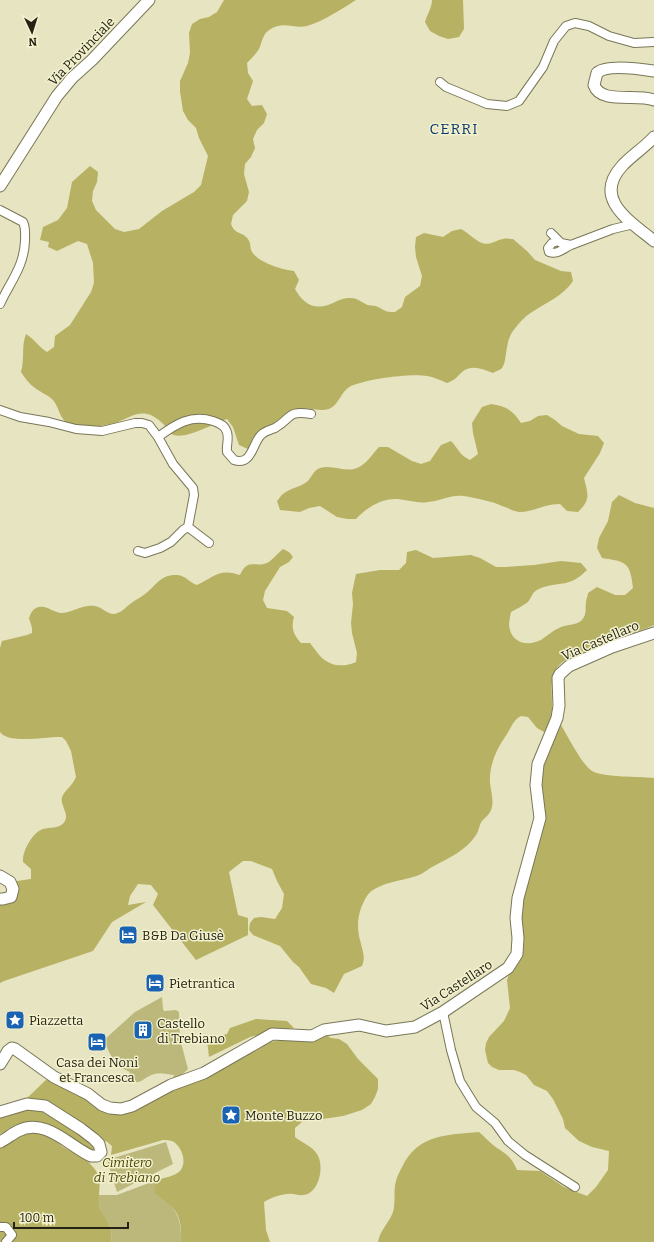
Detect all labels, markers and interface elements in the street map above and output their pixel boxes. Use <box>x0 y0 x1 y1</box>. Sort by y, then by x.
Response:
north arrow <box>12 12 52 52</box>
street label: Via Provinciale <box>45 14 118 89</box>
text: N <box>27 35 37 48</box>
district label: CERRI <box>429 120 479 138</box>
street label: Via Castellaro <box>559 617 641 663</box>
hotel icon: B&B Da Giusè <box>117 924 139 946</box>
place label: B&B Da Giusè <box>142 928 224 943</box>
street label: Via Castellaro <box>418 957 495 1014</box>
hotel icon: Pietrantica <box>144 972 166 994</box>
place label: Pietrantica <box>169 976 235 991</box>
place icon: Piazzetta <box>4 1009 26 1031</box>
place label: Piazzetta <box>29 1013 83 1028</box>
place label: Castello di Trebiano <box>157 1016 225 1046</box>
building icon: Castello di Trebiano <box>132 1019 154 1041</box>
hotel icon: Casa dei Noni et Francesca <box>86 1031 108 1053</box>
place label: Casa dei Noni et Francesca <box>56 1055 138 1085</box>
place icon: Monte Buzzo <box>220 1104 242 1126</box>
place label: Monte Buzzo <box>245 1108 322 1123</box>
park label: Cimitero di Trebiano <box>94 1155 160 1185</box>
scale bar <box>14 1204 128 1230</box>
text: 100 m <box>20 1211 55 1225</box>

